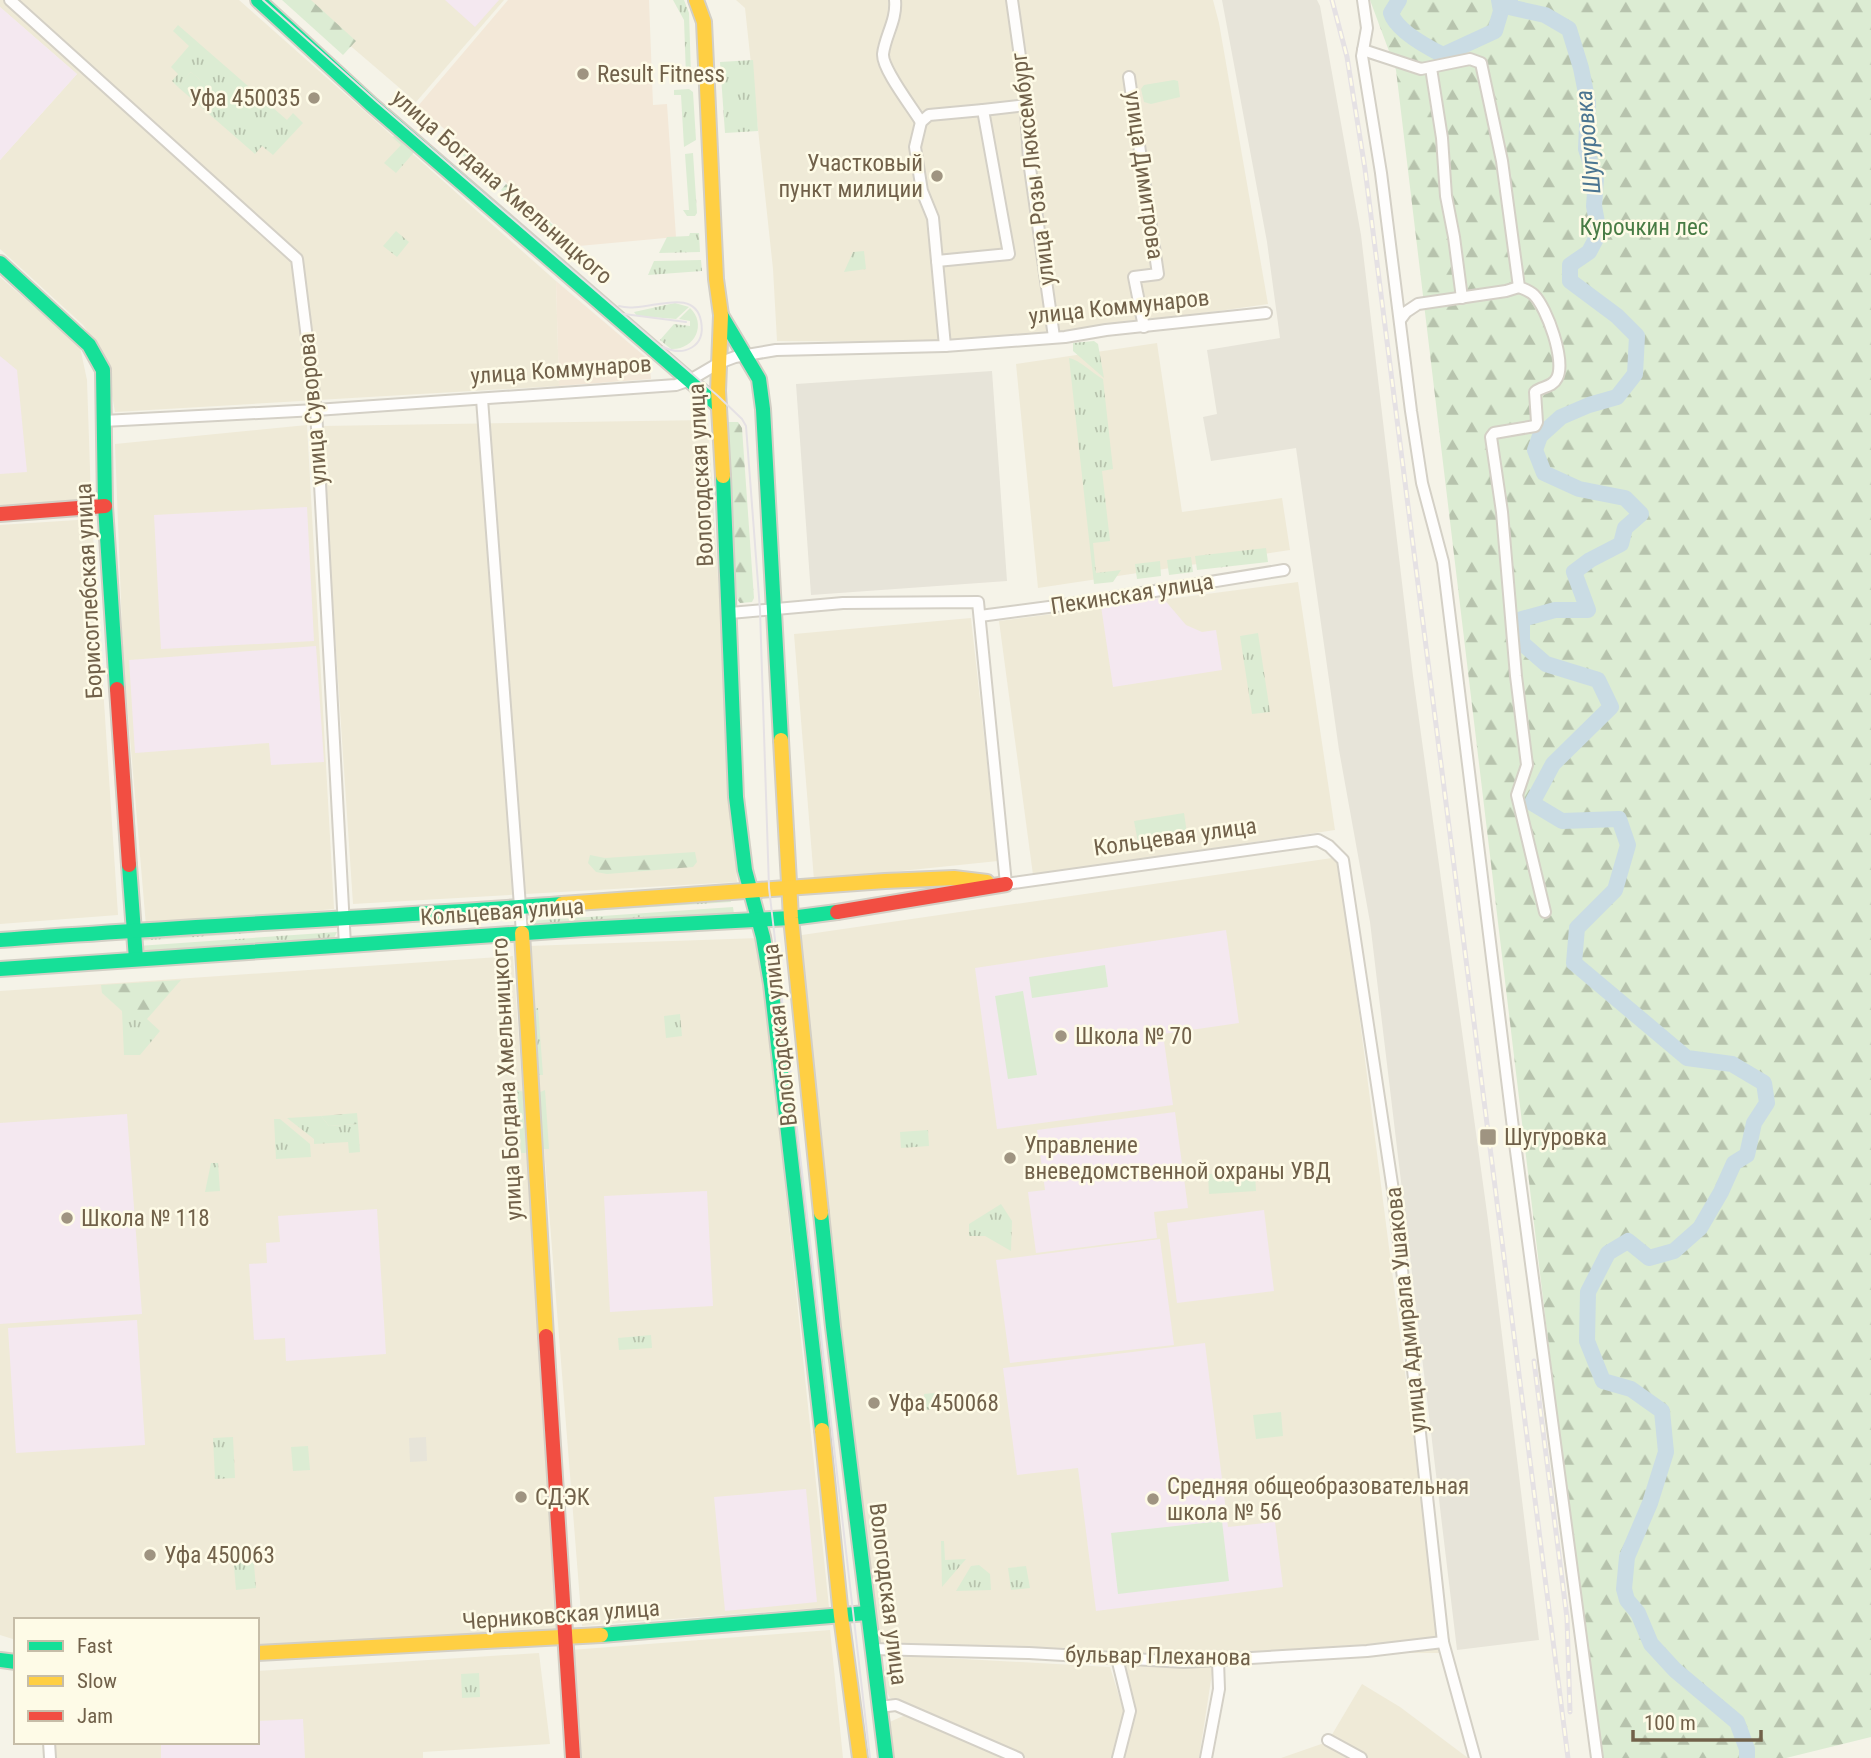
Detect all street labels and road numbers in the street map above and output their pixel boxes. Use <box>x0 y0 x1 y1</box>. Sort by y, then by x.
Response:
street label: улица Розы Люксембург <box>1005 51 1061 287</box>
street label: улица Богдана Хмельницкого <box>386 84 618 290</box>
street label: улица Димитрова <box>1119 89 1169 261</box>
street label: улица Коммунаров <box>1027 284 1211 330</box>
street label: улица Суворова <box>293 332 333 486</box>
street label: улица Коммунаров <box>470 350 652 390</box>
street label: Вологодская улица <box>683 383 719 567</box>
street label: Борисоглебская улица <box>70 482 108 700</box>
street label: Пекинская улица <box>1049 568 1215 620</box>
street label: Кольцевая улица <box>1092 812 1258 862</box>
street label: Кольцевая улица <box>419 893 585 931</box>
street label: улица Богдана Хмельницкого <box>486 937 528 1221</box>
street label: Вологодская улица <box>757 942 803 1128</box>
street label: улица Адмирала Ушакова <box>1380 1186 1432 1434</box>
street label: Вологодская улица <box>863 1501 913 1687</box>
street label: Черниковская улица <box>461 1595 661 1635</box>
street label: бульвар Плеханова <box>1065 1641 1251 1671</box>

